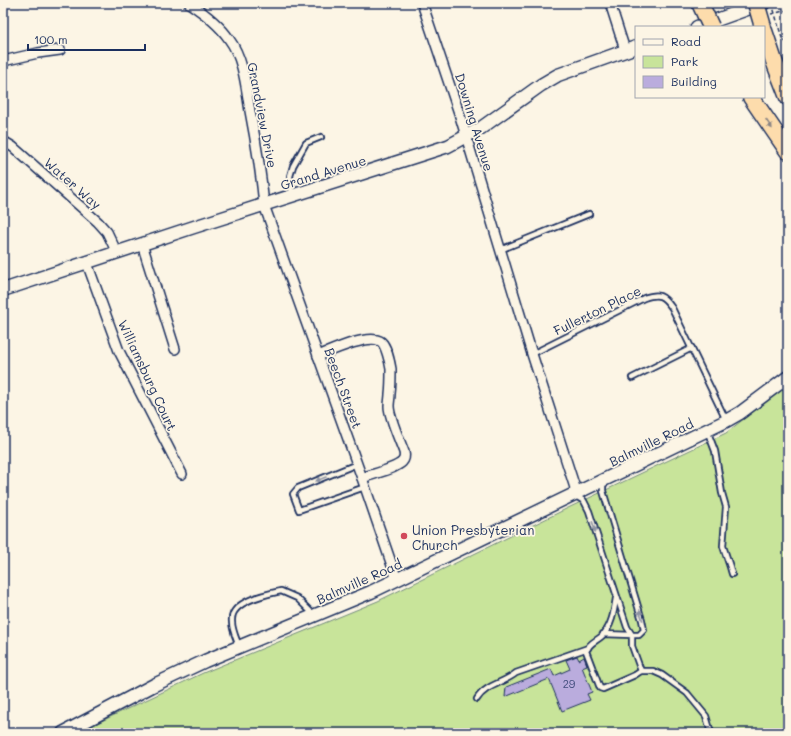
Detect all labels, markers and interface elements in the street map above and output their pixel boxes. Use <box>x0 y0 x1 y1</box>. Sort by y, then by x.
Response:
scale bar <box>28 26 145 52</box>
legend <box>635 26 765 98</box>
text: 100 m <box>34 31 68 47</box>
text: Road <box>671 33 701 49</box>
text: Park <box>671 53 698 69</box>
street label: Grandview Drive <box>244 61 282 169</box>
street label: Downing Avenue <box>452 71 498 173</box>
text: Building <box>671 73 717 89</box>
one-way arrow <box>765 119 773 129</box>
street label: Grand Avenue <box>278 151 368 193</box>
street label: Water Way <box>41 154 105 213</box>
street label: Fullerton Place <box>550 281 644 339</box>
street label: Williamsburg Court <box>115 317 181 434</box>
street label: Beech Street <box>322 345 367 431</box>
street label: Balmville Road <box>606 414 696 470</box>
one-way arrow <box>315 476 327 482</box>
place label: Union Presbyterian Church <box>412 521 534 553</box>
one-way arrow <box>591 521 597 533</box>
marker: Union Presbyterian Church <box>399 531 409 541</box>
street label: Balmville Road <box>314 555 404 607</box>
one-way arrow <box>638 609 644 621</box>
house number: 29 <box>563 676 576 691</box>

